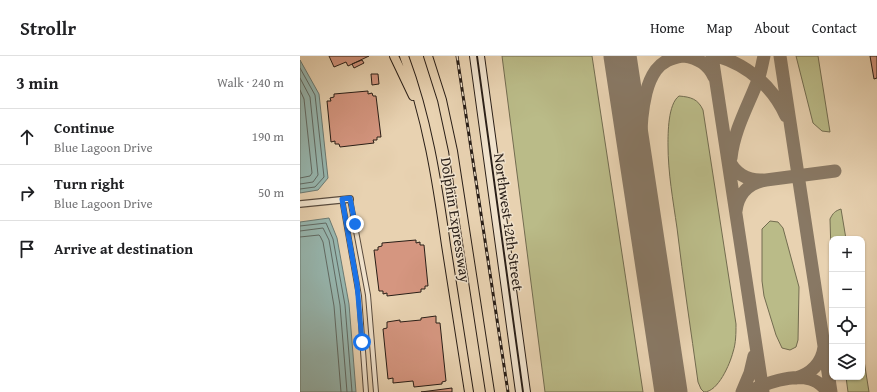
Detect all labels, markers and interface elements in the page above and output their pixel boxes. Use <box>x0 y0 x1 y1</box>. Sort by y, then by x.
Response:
text: Strollr <box>20 14 76 42</box>
text: Home <box>650 18 685 38</box>
text: Map <box>707 18 732 38</box>
text: About <box>754 18 790 38</box>
text: Contact <box>812 18 857 38</box>
text: 3 min <box>16 70 58 95</box>
text: Walk · 240 m <box>217 73 284 92</box>
text: Continue <box>54 117 115 138</box>
icon: ahead <box>16 126 38 148</box>
text: 190 m <box>252 127 284 146</box>
text: Blue Lagoon Drive <box>54 138 153 157</box>
street label: Northwest 12th Street <box>489 152 529 293</box>
street label: Dolphin Expressway <box>436 156 476 285</box>
text: Turn right <box>54 173 125 194</box>
icon: right <box>16 182 38 204</box>
text: 50 m <box>258 183 284 202</box>
text: Blue Lagoon Drive <box>54 194 153 213</box>
route end <box>346 215 364 233</box>
map controls <box>829 236 865 380</box>
button: + <box>829 236 865 272</box>
icon: arrive <box>16 238 38 260</box>
text: Arrive at destination <box>54 238 193 259</box>
button: − <box>829 272 865 308</box>
button: locate <box>829 308 865 344</box>
route start <box>353 333 371 351</box>
button: layers <box>829 344 865 380</box>

